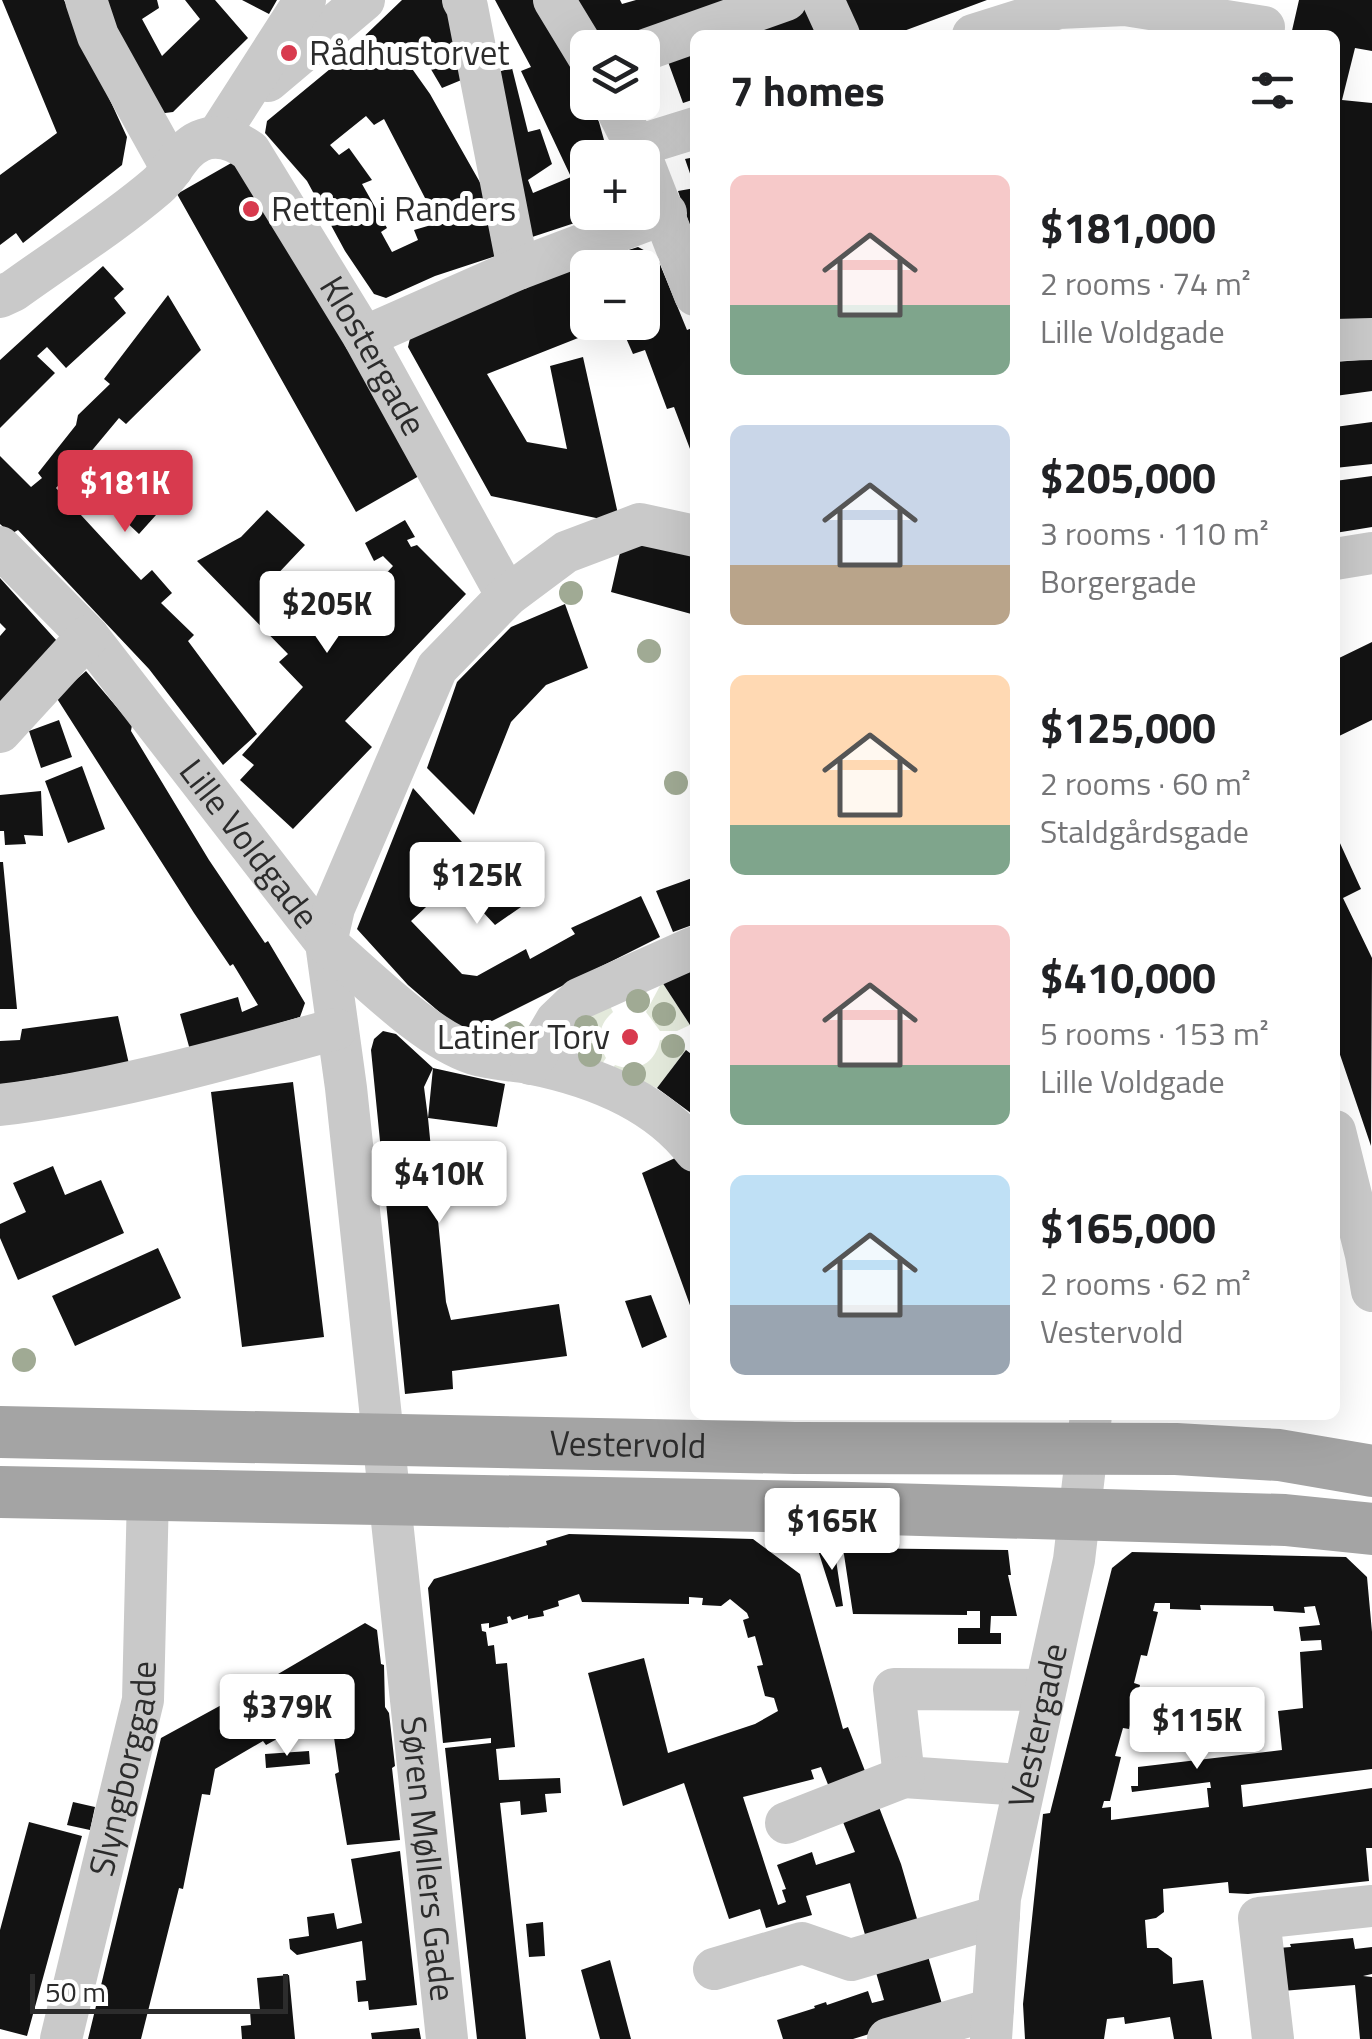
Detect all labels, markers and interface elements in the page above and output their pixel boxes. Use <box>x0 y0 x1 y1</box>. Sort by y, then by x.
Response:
place label: Rådhustorvet <box>309 25 510 79</box>
map controls <box>570 30 660 340</box>
button: layers <box>570 30 660 120</box>
marker: Rådhustorvet <box>278 42 300 64</box>
text: 7 homes <box>730 58 885 122</box>
icon: filters <box>1245 63 1300 118</box>
button: + <box>570 140 660 230</box>
place label: Retten i Randers <box>271 181 516 235</box>
text: $181,000 <box>1040 195 1216 259</box>
marker: Retten i Randers <box>240 198 262 220</box>
icon: home <box>810 215 930 335</box>
button: − <box>570 250 660 340</box>
text: 2 rooms · 74 m² <box>1040 259 1251 307</box>
street label: Klostergade <box>307 265 441 445</box>
text: Lille Voldgade <box>1040 307 1225 355</box>
text: $205,000 <box>1040 445 1216 509</box>
pin: $181K <box>55 450 195 535</box>
text: $181K <box>80 458 170 506</box>
icon: home <box>810 465 930 585</box>
text: 3 rooms · 110 m² <box>1040 509 1269 557</box>
text: Borgergade <box>1040 557 1196 605</box>
pin: $205K <box>257 571 397 656</box>
text: $205K <box>282 579 372 627</box>
text: $125,000 <box>1040 695 1216 759</box>
icon: home <box>810 715 930 835</box>
street label: Lille Voldgade <box>167 747 333 940</box>
text: 2 rooms · 60 m² <box>1040 759 1251 807</box>
text: Staldgårdsgade <box>1040 807 1249 855</box>
pin: $125K <box>407 842 547 927</box>
text: $125K <box>432 850 522 898</box>
text: $410,000 <box>1040 945 1216 1009</box>
icon: home <box>810 965 930 1085</box>
place label: Latiner Torv <box>437 1009 610 1063</box>
text: 5 rooms · 153 m² <box>1040 1009 1269 1057</box>
marker: Latiner Torv <box>619 1026 641 1048</box>
text: Lille Voldgade <box>1040 1057 1225 1105</box>
pin: $410K <box>369 1141 509 1226</box>
text: $410K <box>394 1149 484 1197</box>
text: $165,000 <box>1040 1195 1216 1259</box>
icon: home <box>810 1215 930 1335</box>
text: 2 rooms · 62 m² <box>1040 1259 1251 1307</box>
text: Vestervold <box>1040 1307 1183 1355</box>
street label: Vestervold <box>549 1415 707 1472</box>
pin: $165K <box>762 1488 902 1573</box>
text: $165K <box>787 1496 877 1544</box>
street label: Vestergade <box>993 1638 1081 1812</box>
street label: Slyngborggade <box>73 1660 170 1881</box>
pin: $379K <box>217 1674 357 1759</box>
text: $379K <box>242 1682 332 1730</box>
pin: $115K <box>1127 1687 1267 1772</box>
text: $115K <box>1152 1695 1242 1743</box>
street label: Søren Møllers Gade <box>387 1713 471 2004</box>
scale bar <box>30 1969 288 2014</box>
text: 50 m <box>45 1970 106 2013</box>

